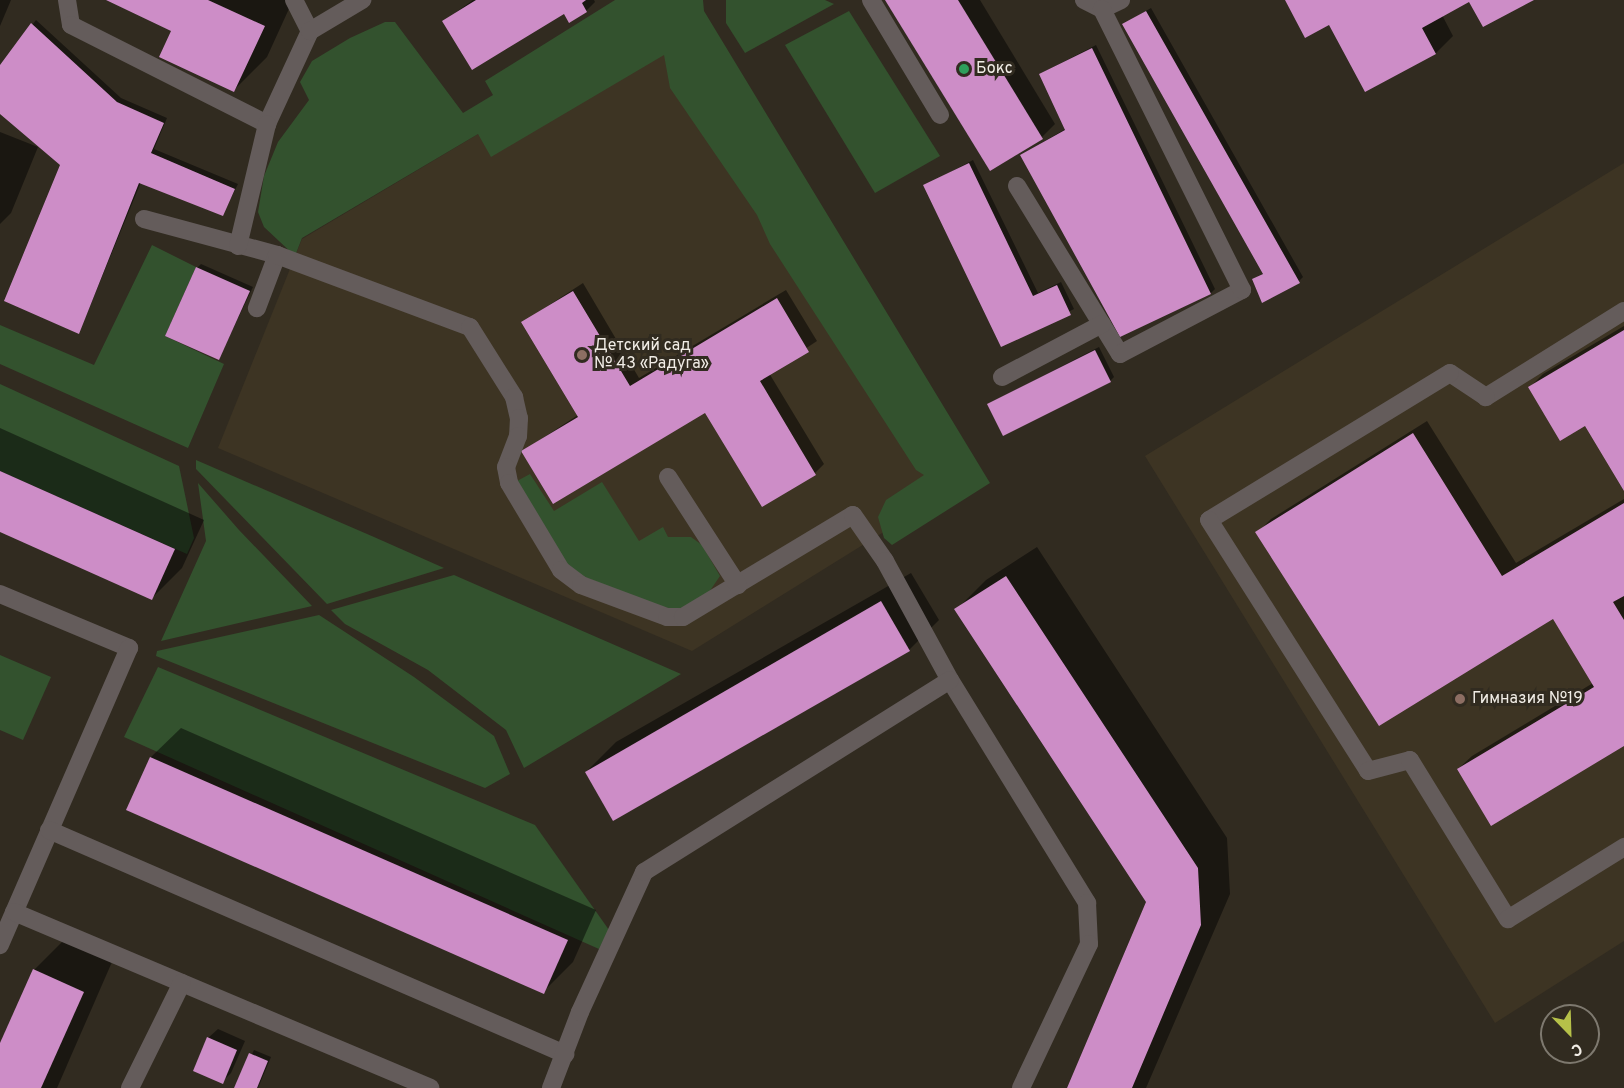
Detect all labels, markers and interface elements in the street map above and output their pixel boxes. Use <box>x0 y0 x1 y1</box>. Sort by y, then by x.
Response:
place label: Бокс <box>976 59 1013 79</box>
marker: Бокс <box>957 62 971 76</box>
place label: Детский сад № 43 «Радуга» <box>594 336 709 374</box>
marker: Детский сад № 43 «Радуга» <box>575 348 589 362</box>
place label: Гимназия №19 <box>1472 689 1583 709</box>
marker: Гимназия №19 <box>1453 692 1467 706</box>
north arrow <box>1540 1004 1600 1064</box>
text: С <box>1568 1038 1585 1060</box>

